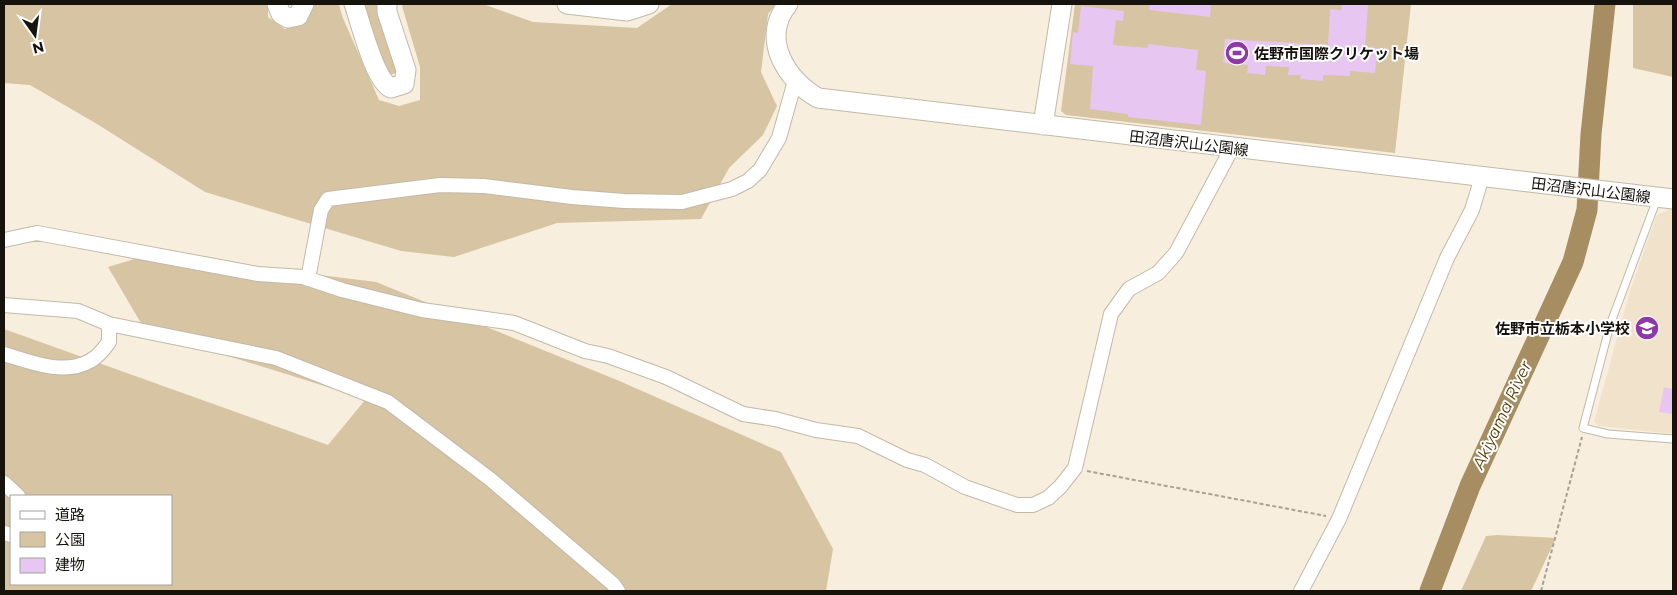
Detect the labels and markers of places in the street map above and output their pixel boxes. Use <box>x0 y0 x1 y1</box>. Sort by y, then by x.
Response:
sports icon: 佐野市国際クリケット場 <box>1224 40 1250 66</box>
place label: 佐野市国際クリケット場 <box>1254 44 1419 63</box>
school or university icon: 佐野市立栃本小学校 <box>1634 315 1660 341</box>
place label: 佐野市立栃本小学校 <box>1495 319 1630 338</box>

